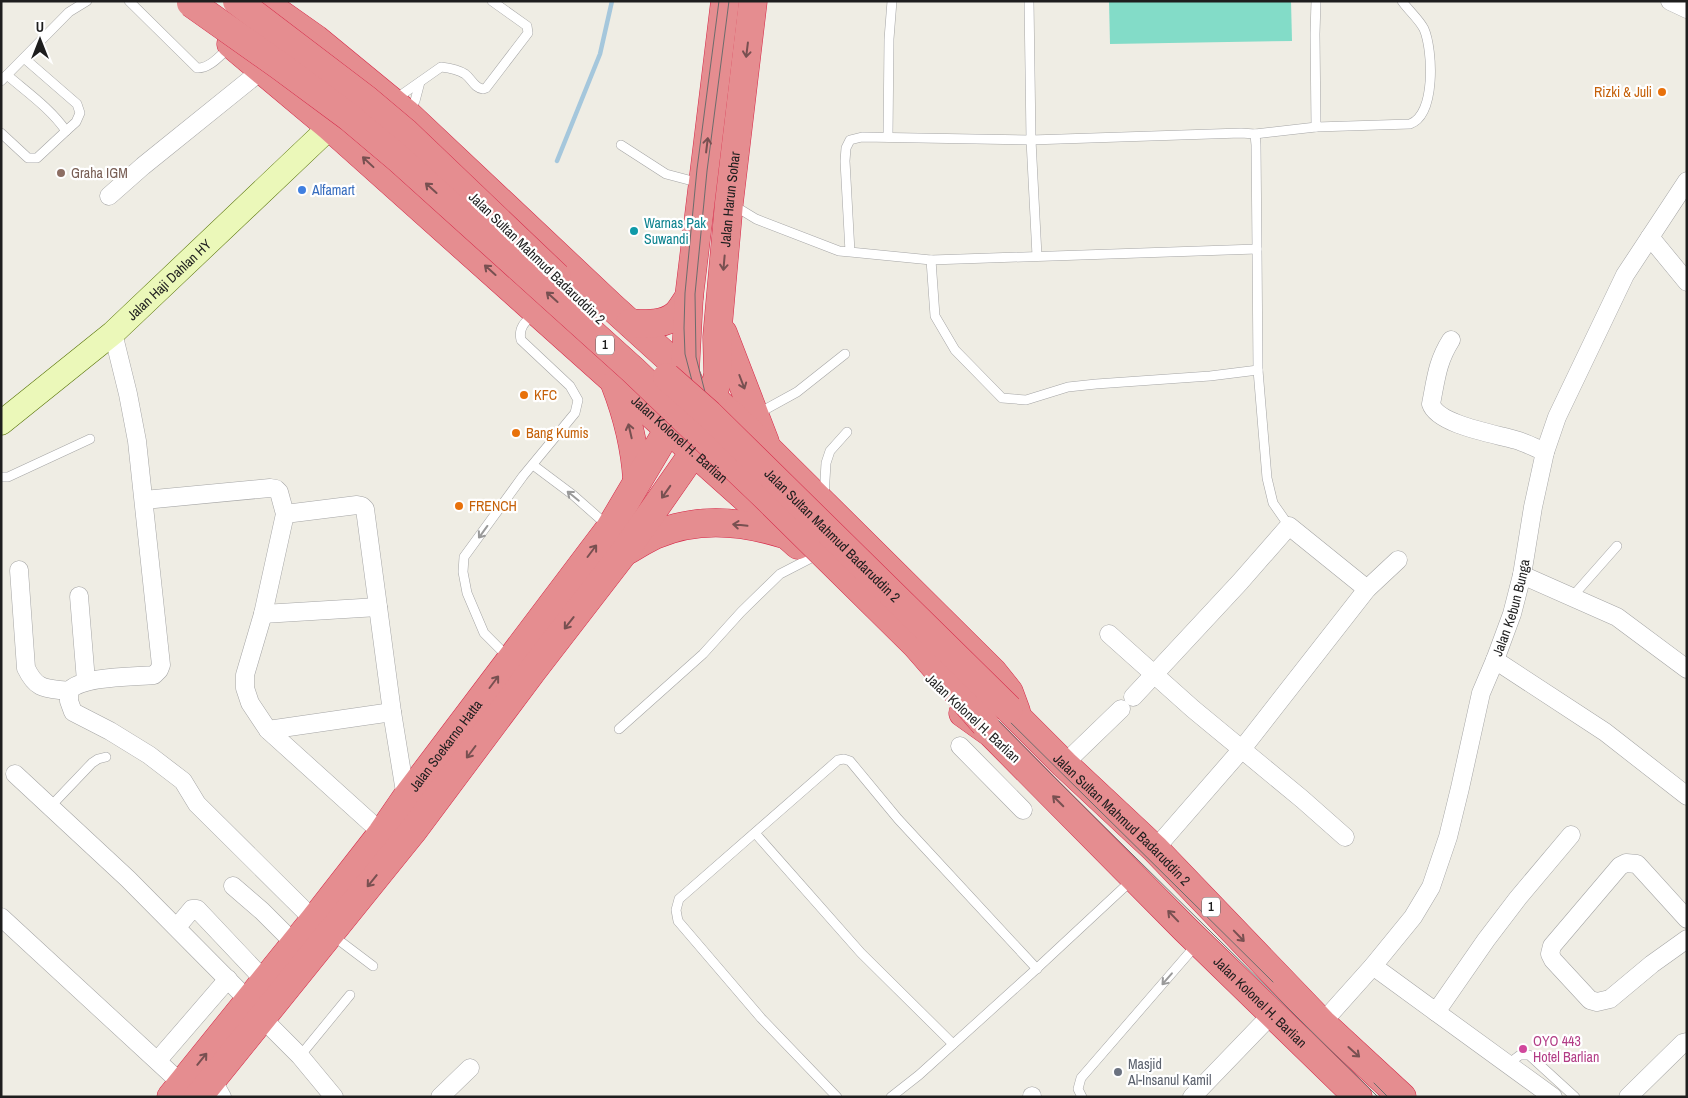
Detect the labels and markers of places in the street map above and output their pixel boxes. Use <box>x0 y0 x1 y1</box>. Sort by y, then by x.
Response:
place label: Rizki & Juli <box>1594 83 1652 101</box>
marker: Rizki & Juli <box>1656 86 1668 98</box>
place label: Graha IGM <box>71 164 128 182</box>
marker: Graha IGM <box>55 167 67 179</box>
place label: Alfamart <box>311 181 355 199</box>
marker: Alfamart <box>296 184 308 196</box>
place label: Warnas Pak Suwandi <box>644 214 706 248</box>
marker: Warnas Pak Suwandi <box>628 225 640 237</box>
place label: KFC <box>534 386 557 404</box>
marker: KFC <box>518 389 530 401</box>
place label: Bang Kumis <box>526 424 589 442</box>
marker: Bang Kumis <box>510 427 522 439</box>
place label: FRENCH <box>469 497 517 515</box>
marker: FRENCH <box>453 500 465 512</box>
place label: OYO 443 Hotel Barlian <box>1533 1032 1599 1066</box>
marker: OYO 443 Hotel Barlian <box>1517 1043 1529 1055</box>
place label: Masjid Al-Insanul Kamil <box>1127 1055 1212 1089</box>
marker: Masjid Al-Insanul Kamil <box>1112 1066 1124 1078</box>

